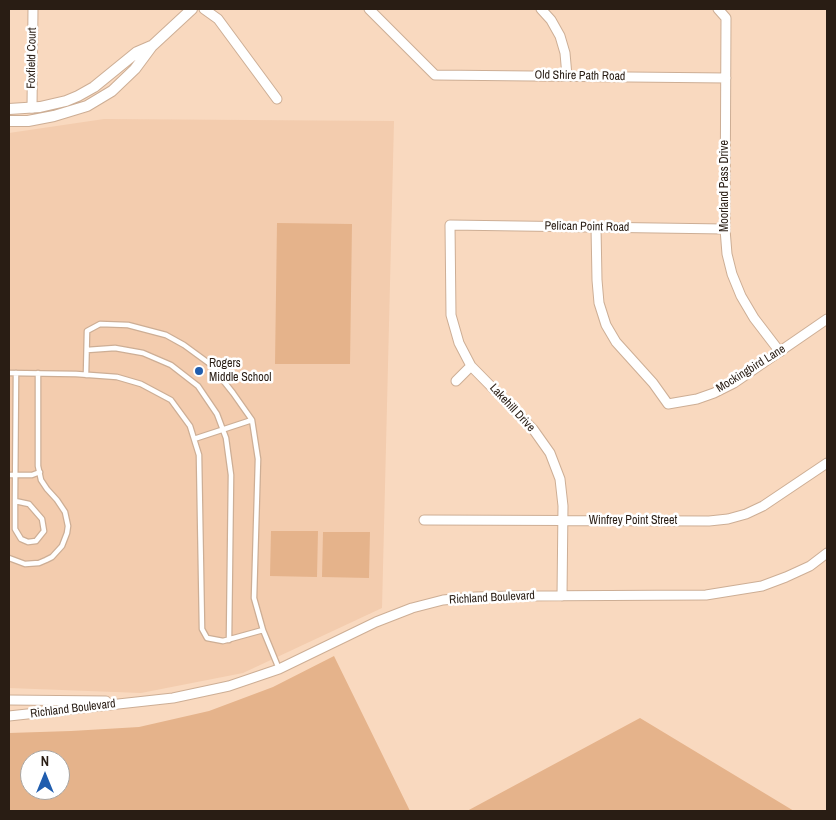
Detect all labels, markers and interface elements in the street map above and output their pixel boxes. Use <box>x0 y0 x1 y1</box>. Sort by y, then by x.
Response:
street label: Foxfield Court <box>24 27 40 89</box>
street label: Old Shire Path Road <box>534 68 626 84</box>
street label: Moorland Pass Drive <box>718 140 732 232</box>
street label: Pelican Point Road <box>544 219 630 235</box>
street label: Mockingbird Lane <box>714 342 788 396</box>
place label: Rogers Middle School <box>209 357 271 385</box>
marker: Rogers Middle School <box>193 365 205 377</box>
street label: Lakehill Drive <box>486 381 538 435</box>
street label: Winfrey Point Street <box>589 514 677 528</box>
street label: Richland Boulevard <box>449 589 535 607</box>
street label: Richland Boulevard <box>30 697 116 721</box>
north arrow <box>20 750 70 800</box>
text: N <box>41 752 49 770</box>

